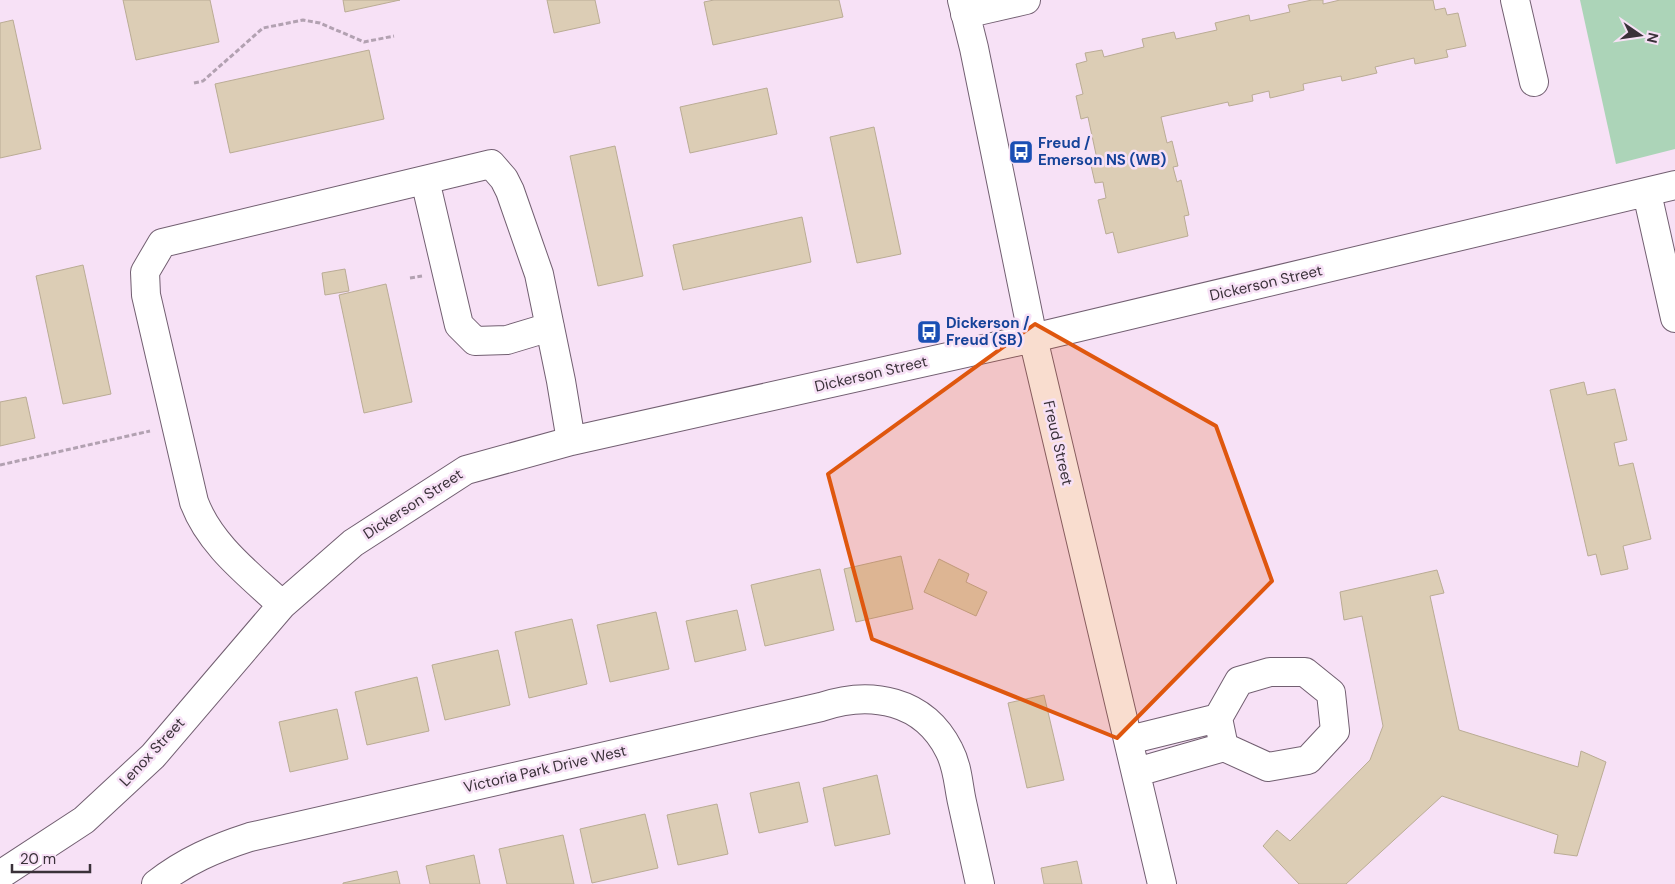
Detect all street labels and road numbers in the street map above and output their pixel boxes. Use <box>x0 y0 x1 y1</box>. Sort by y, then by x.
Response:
street label: Dickerson Street <box>1208 260 1324 306</box>
street label: Dickerson Street <box>813 351 929 397</box>
street label: Freud Street <box>1039 399 1077 487</box>
street label: Dickerson Street <box>359 464 467 544</box>
street label: Lenox Street <box>115 713 189 791</box>
street label: Victoria Park Drive West <box>462 741 628 797</box>

